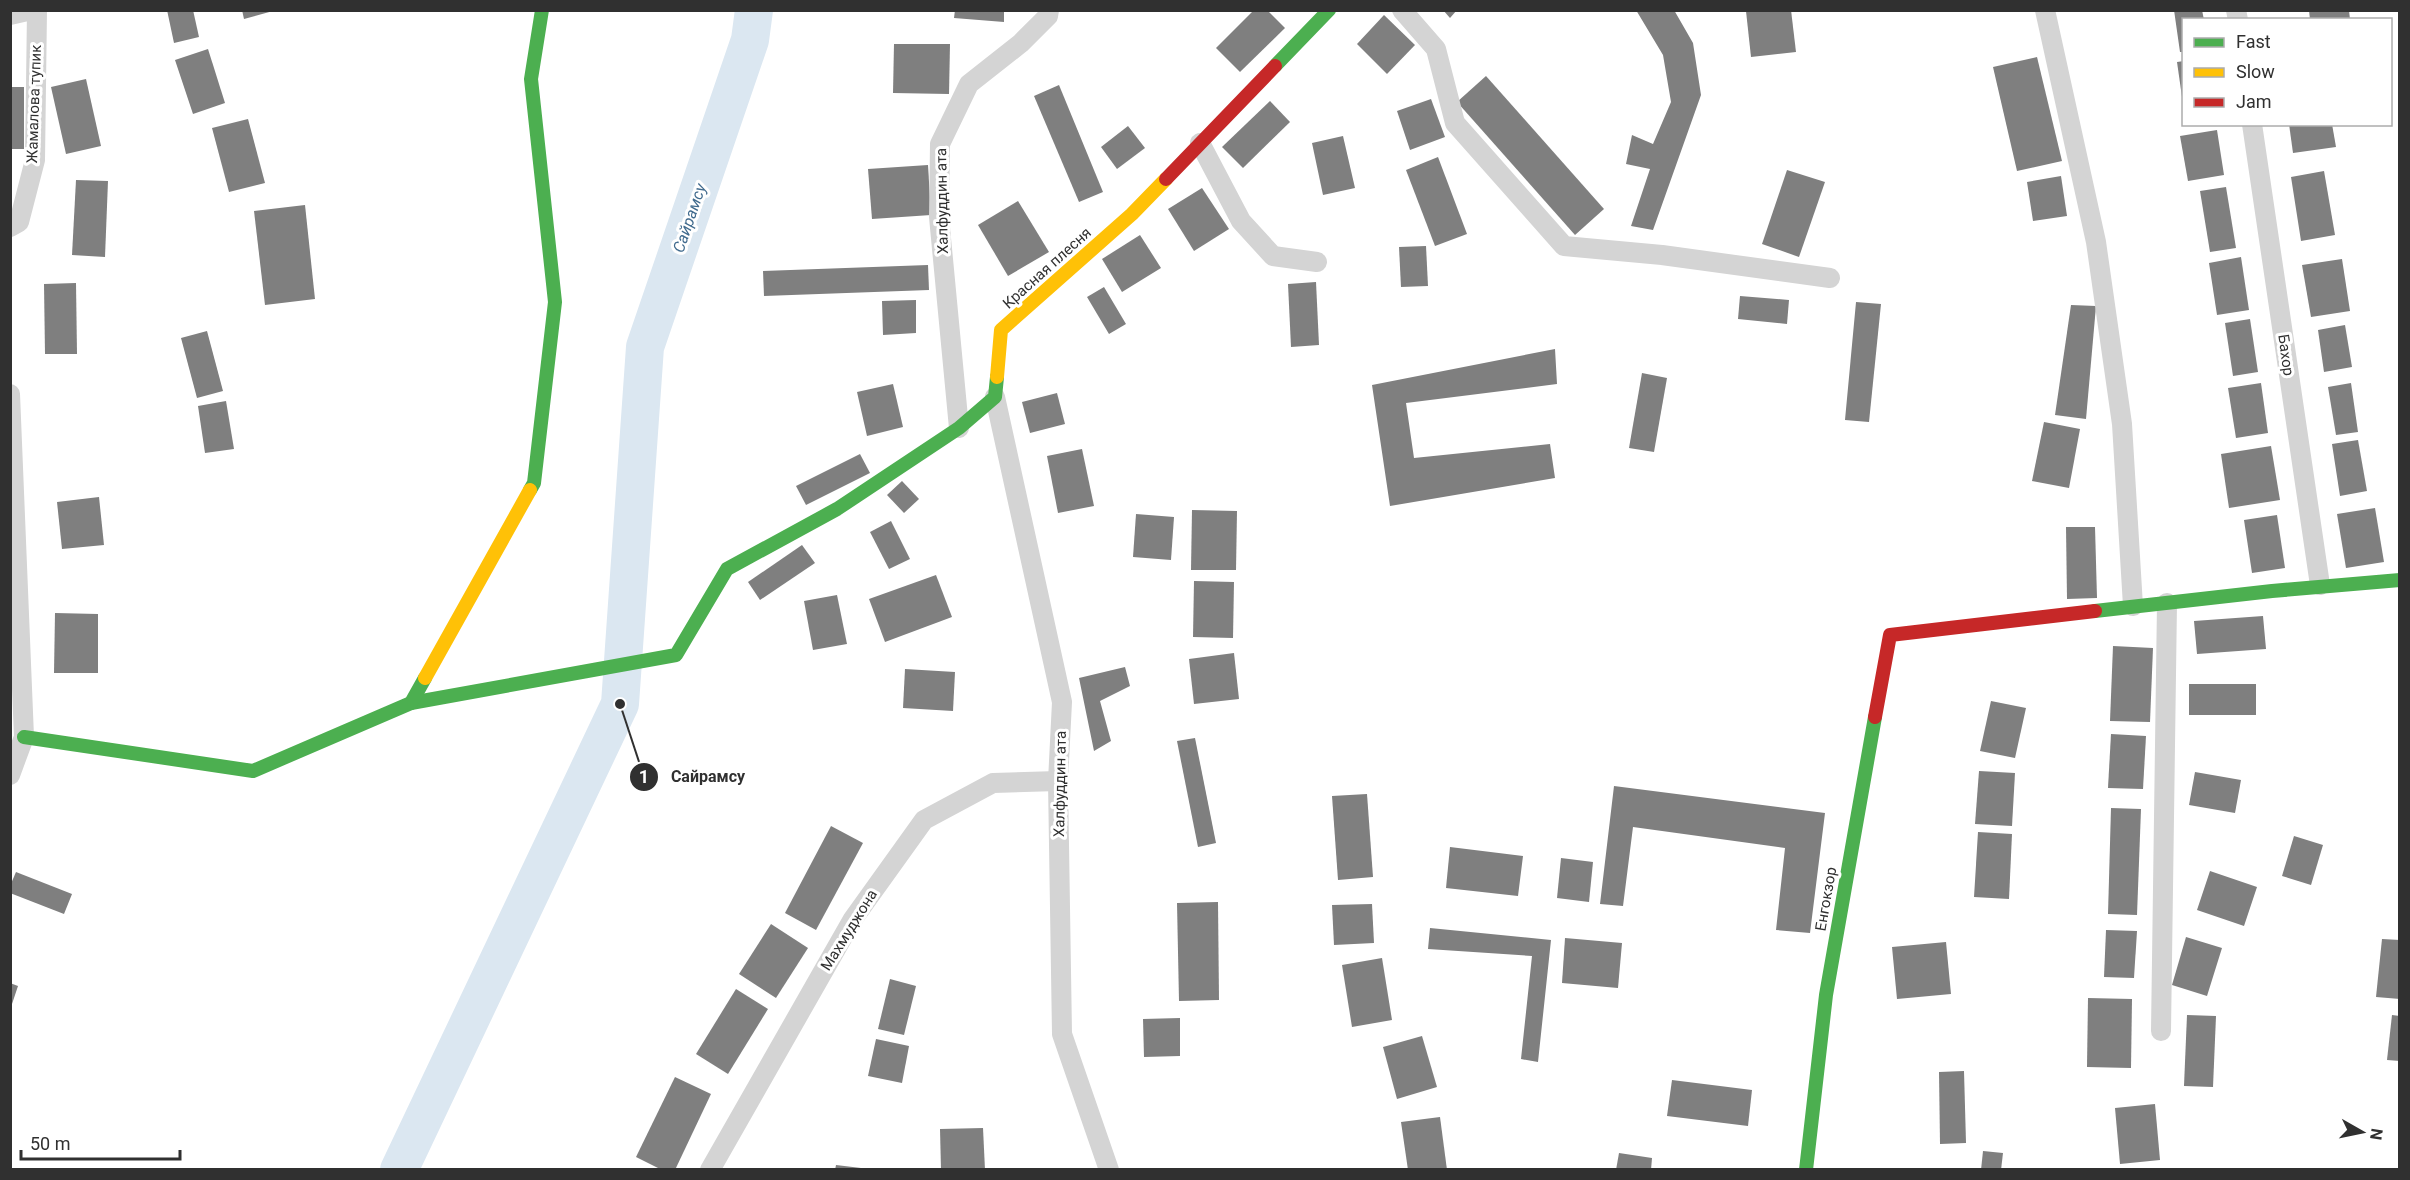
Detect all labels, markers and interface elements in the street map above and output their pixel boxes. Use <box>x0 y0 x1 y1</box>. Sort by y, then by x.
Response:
legend <box>2182 18 2392 126</box>
text: Fast <box>2236 31 2271 52</box>
street label: Жамалова тупик <box>23 44 45 164</box>
text: Slow <box>2236 61 2275 82</box>
text: Jam <box>2236 91 2272 112</box>
street label: Халфуддин ата <box>932 148 952 254</box>
water label: Сайрамсу <box>669 181 710 255</box>
street label: Красная плесня <box>999 224 1095 312</box>
street label: Бахор <box>2274 333 2298 377</box>
street label: Халфуддин ата <box>1050 731 1070 837</box>
callout: Сайрамсу <box>629 760 757 794</box>
text: 1 <box>639 766 649 787</box>
text: Сайрамсу <box>671 767 746 786</box>
street label: Енгокзор <box>1812 866 1840 932</box>
street label: Махмуджона <box>817 886 881 974</box>
north arrow <box>2332 1102 2392 1162</box>
scale bar <box>21 1123 180 1161</box>
text: N <box>2366 1127 2387 1141</box>
text: 50 m <box>30 1133 70 1154</box>

